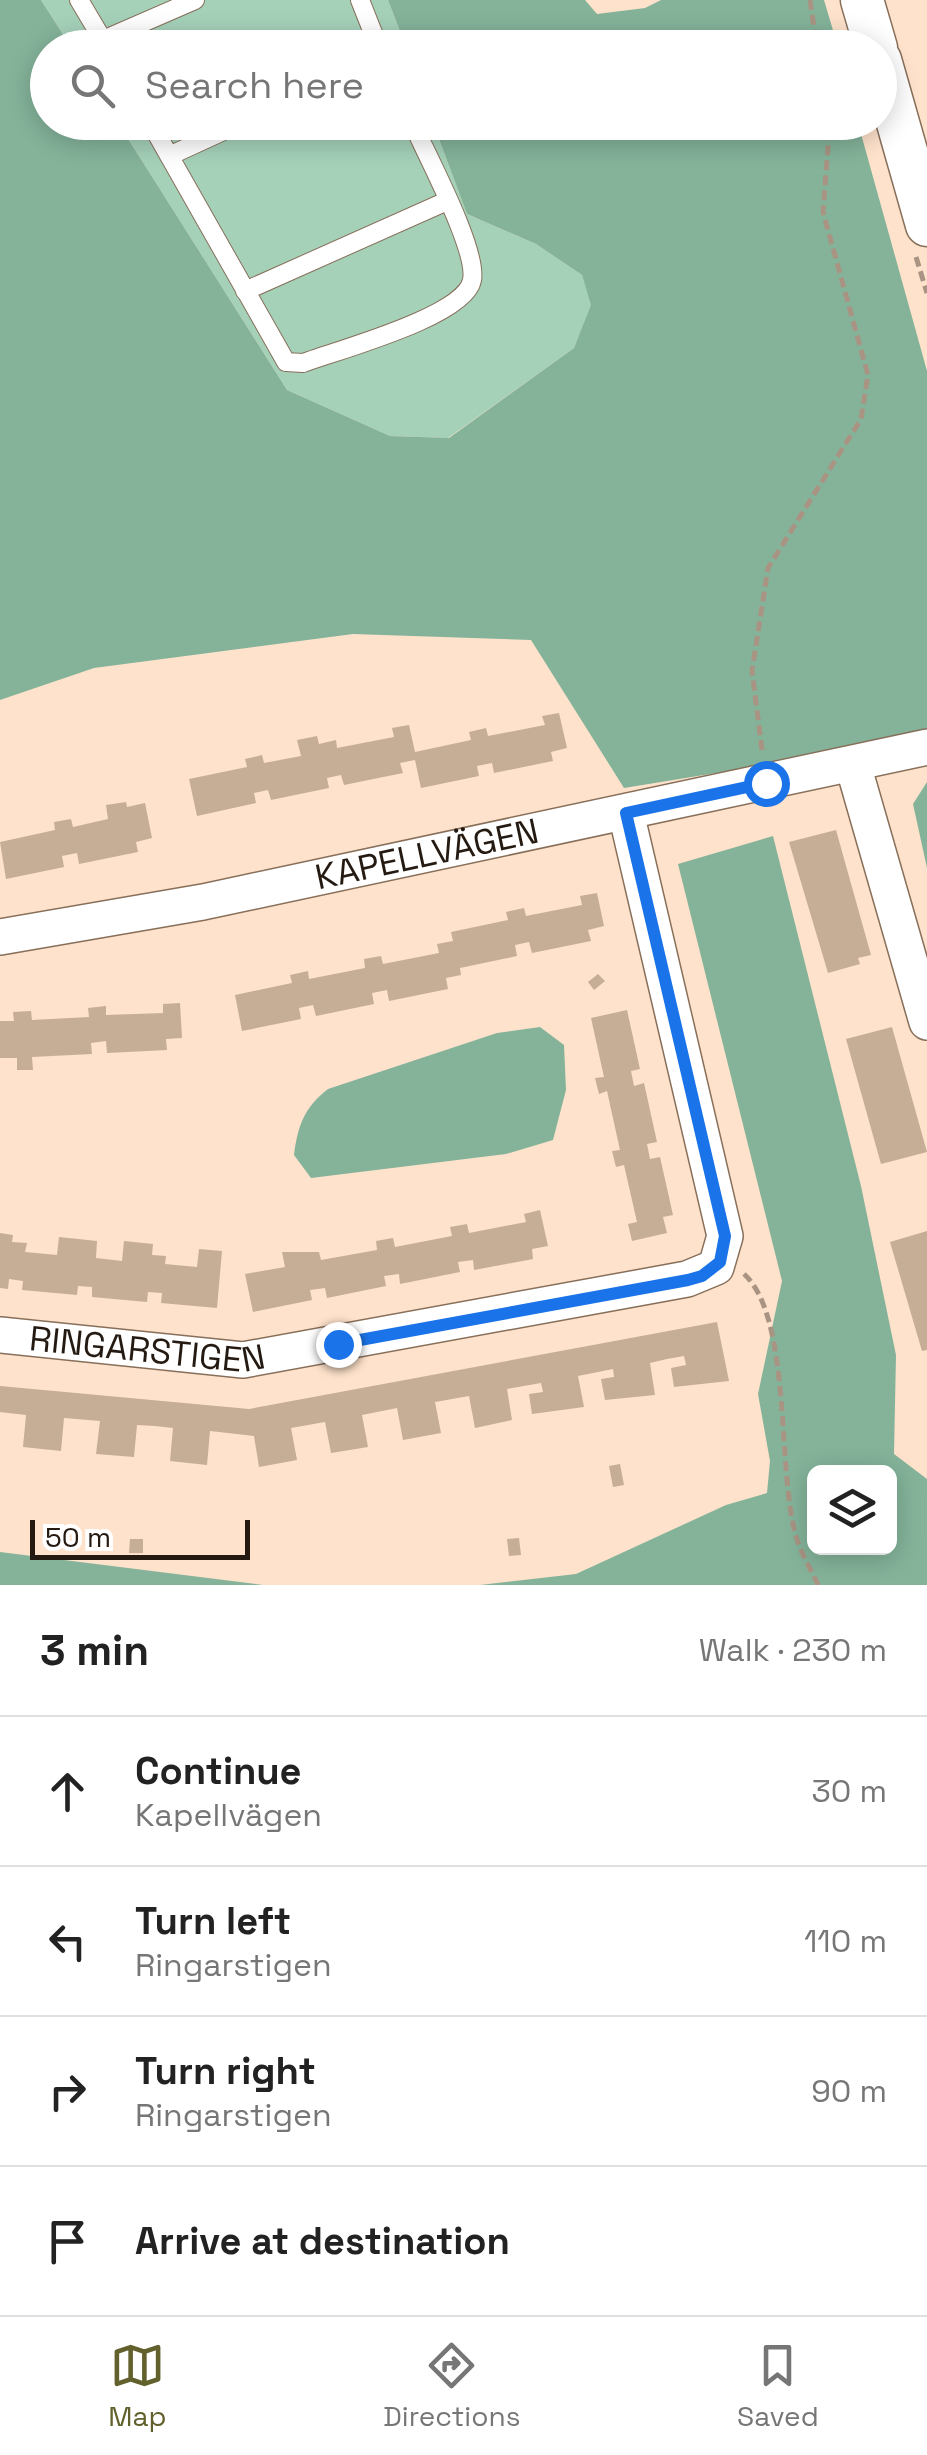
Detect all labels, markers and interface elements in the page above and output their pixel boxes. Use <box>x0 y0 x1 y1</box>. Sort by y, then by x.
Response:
search box <box>30 30 897 140</box>
icon: search <box>65 58 120 113</box>
text: Search here <box>145 61 364 109</box>
route start <box>744 761 790 807</box>
street label: KAPELLVÄGEN <box>311 809 543 899</box>
street label: RINGARSTIGEN <box>27 1316 269 1382</box>
route end <box>316 1322 362 1368</box>
map controls <box>807 1465 897 1555</box>
button: layers <box>807 1465 897 1555</box>
scale bar <box>30 1515 250 1560</box>
text: 50 m <box>45 1519 111 1555</box>
text: 3 min <box>40 1624 149 1677</box>
text: Walk · 230 m <box>699 1630 887 1670</box>
text: Continue <box>135 1747 301 1795</box>
icon: ahead <box>40 1764 95 1819</box>
text: 30 m <box>811 1771 887 1811</box>
text: Kapellvägen <box>135 1795 322 1835</box>
text: Turn left <box>135 1897 291 1945</box>
icon: left <box>40 1914 95 1969</box>
text: 110 m <box>804 1921 887 1961</box>
text: Ringarstigen <box>135 1945 332 1985</box>
text: Turn right <box>135 2047 316 2095</box>
icon: right <box>40 2064 95 2119</box>
text: 90 m <box>811 2071 887 2111</box>
text: Ringarstigen <box>135 2095 332 2135</box>
icon: arrive <box>40 2214 95 2269</box>
text: Arrive at destination <box>135 2217 510 2265</box>
tab: Map <box>108 2338 167 2434</box>
tab: Directions <box>383 2338 520 2434</box>
tab: Saved <box>737 2338 819 2434</box>

